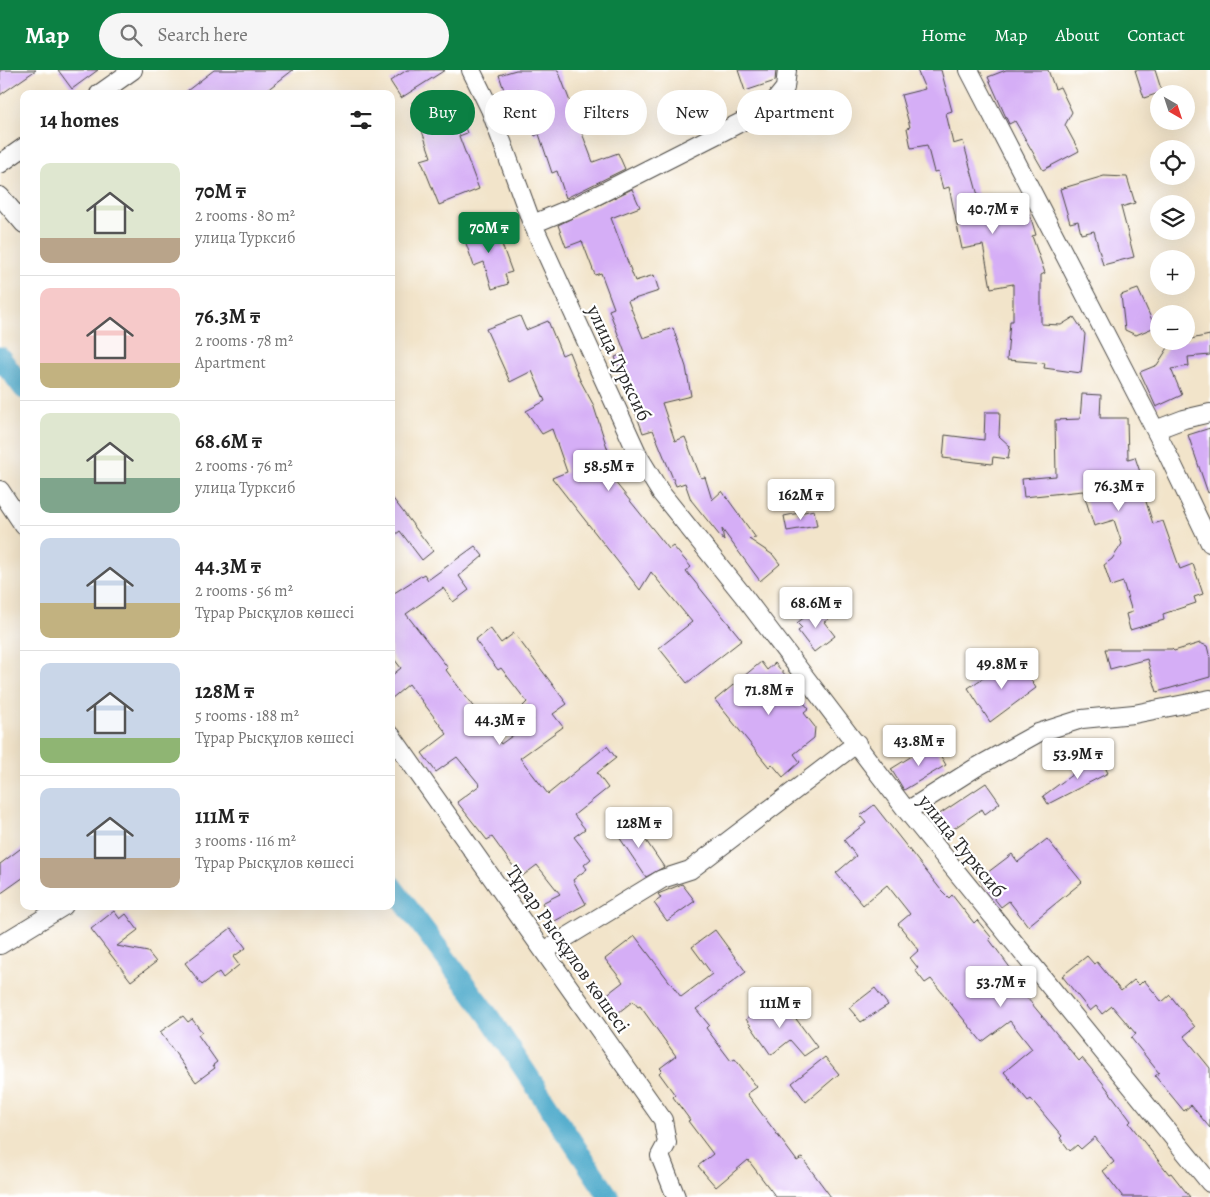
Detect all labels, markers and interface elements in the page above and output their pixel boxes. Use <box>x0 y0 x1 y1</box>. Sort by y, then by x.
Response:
search box <box>99 13 449 58</box>
text: Map <box>25 19 69 51</box>
icon: search <box>117 21 145 49</box>
text: Search here <box>157 22 248 48</box>
text: Home <box>921 23 966 47</box>
text: Map <box>994 23 1027 47</box>
text: About <box>1055 23 1099 47</box>
text: Contact <box>1127 23 1185 47</box>
north arrow <box>1150 85 1195 130</box>
map controls <box>1150 85 1195 350</box>
chip: Buy <box>410 90 475 135</box>
chip: Rent <box>485 90 555 135</box>
chip: Filters <box>565 90 647 135</box>
chip: New <box>657 90 727 135</box>
chip: Apartment <box>737 90 852 135</box>
text: 14 homes <box>40 106 119 134</box>
icon: filters <box>347 106 375 134</box>
button: locate <box>1150 140 1195 185</box>
text: 70M ₸ <box>195 177 246 205</box>
icon: home <box>80 183 140 243</box>
pin: 40.7M ₸ <box>947 192 1039 235</box>
button: layers <box>1150 195 1195 240</box>
text: 40.7M ₸ <box>968 198 1018 220</box>
text: 2 rooms · 80 m² <box>195 205 295 227</box>
pin: 70M ₸ <box>454 212 524 254</box>
text: 70M ₸ <box>470 217 508 239</box>
text: улица Турксиб <box>195 227 295 249</box>
button: + <box>1150 250 1195 295</box>
street label: улица Турксиб <box>580 300 658 426</box>
text: 76.3M ₸ <box>195 302 260 330</box>
button: − <box>1150 305 1195 350</box>
icon: home <box>80 308 140 368</box>
text: 2 rooms · 78 m² <box>195 330 293 352</box>
text: Apartment <box>195 352 266 374</box>
text: 68.6M ₸ <box>195 427 262 455</box>
icon: home <box>80 433 140 493</box>
pin: 58.5M ₸ <box>563 450 655 492</box>
text: 2 rooms · 76 m² <box>195 455 293 477</box>
text: 58.5M ₸ <box>584 455 634 477</box>
pin: 76.3M ₸ <box>1073 470 1165 512</box>
text: 76.3M ₸ <box>1094 475 1144 497</box>
text: улица Турксиб <box>195 477 295 499</box>
pin: 162M ₸ <box>760 478 842 521</box>
text: 162M ₸ <box>779 484 824 506</box>
text: 44.3M ₸ <box>195 552 261 580</box>
icon: home <box>80 558 140 618</box>
text: 2 rooms · 56 m² <box>195 580 293 602</box>
pin: 68.6M ₸ <box>770 586 862 629</box>
text: 68.6M ₸ <box>790 592 842 614</box>
text: Тұрар Рысқұлов көшесі <box>195 602 354 624</box>
pin: 49.8M ₸ <box>956 648 1048 690</box>
text: 49.8M ₸ <box>976 653 1028 675</box>
pin: 71.8M ₸ <box>723 674 815 716</box>
text: 128M ₸ <box>195 677 254 705</box>
text: 71.8M ₸ <box>745 679 793 701</box>
icon: home <box>80 683 140 743</box>
pin: 44.3M ₸ <box>454 704 546 746</box>
text: 5 rooms · 188 m² <box>195 705 299 727</box>
text: 44.3M ₸ <box>475 709 525 731</box>
pin: 43.8M ₸ <box>873 724 965 767</box>
text: Тұрар Рысқұлов көшесі <box>195 727 354 749</box>
text: 43.8M ₸ <box>894 730 944 752</box>
pin: 53.9M ₸ <box>1032 738 1124 780</box>
text: 53.9M ₸ <box>1053 743 1103 765</box>
street label: улица Турксиб <box>911 788 1012 903</box>
text: 111M ₸ <box>195 802 249 830</box>
pin: 128M ₸ <box>598 806 680 849</box>
icon: home <box>80 808 140 868</box>
text: 128M ₸ <box>616 812 662 834</box>
text: 3 rooms · 116 m² <box>195 830 296 852</box>
text: Тұрар Рысқұлов көшесі <box>195 852 354 874</box>
street label: Тұрар Рысқұлов көшесі <box>500 860 636 1038</box>
pin: 53.7M ₸ <box>955 966 1047 1008</box>
text: 53.7M ₸ <box>976 971 1026 993</box>
pin: 111M ₸ <box>739 986 821 1029</box>
text: 111M ₸ <box>759 992 801 1014</box>

